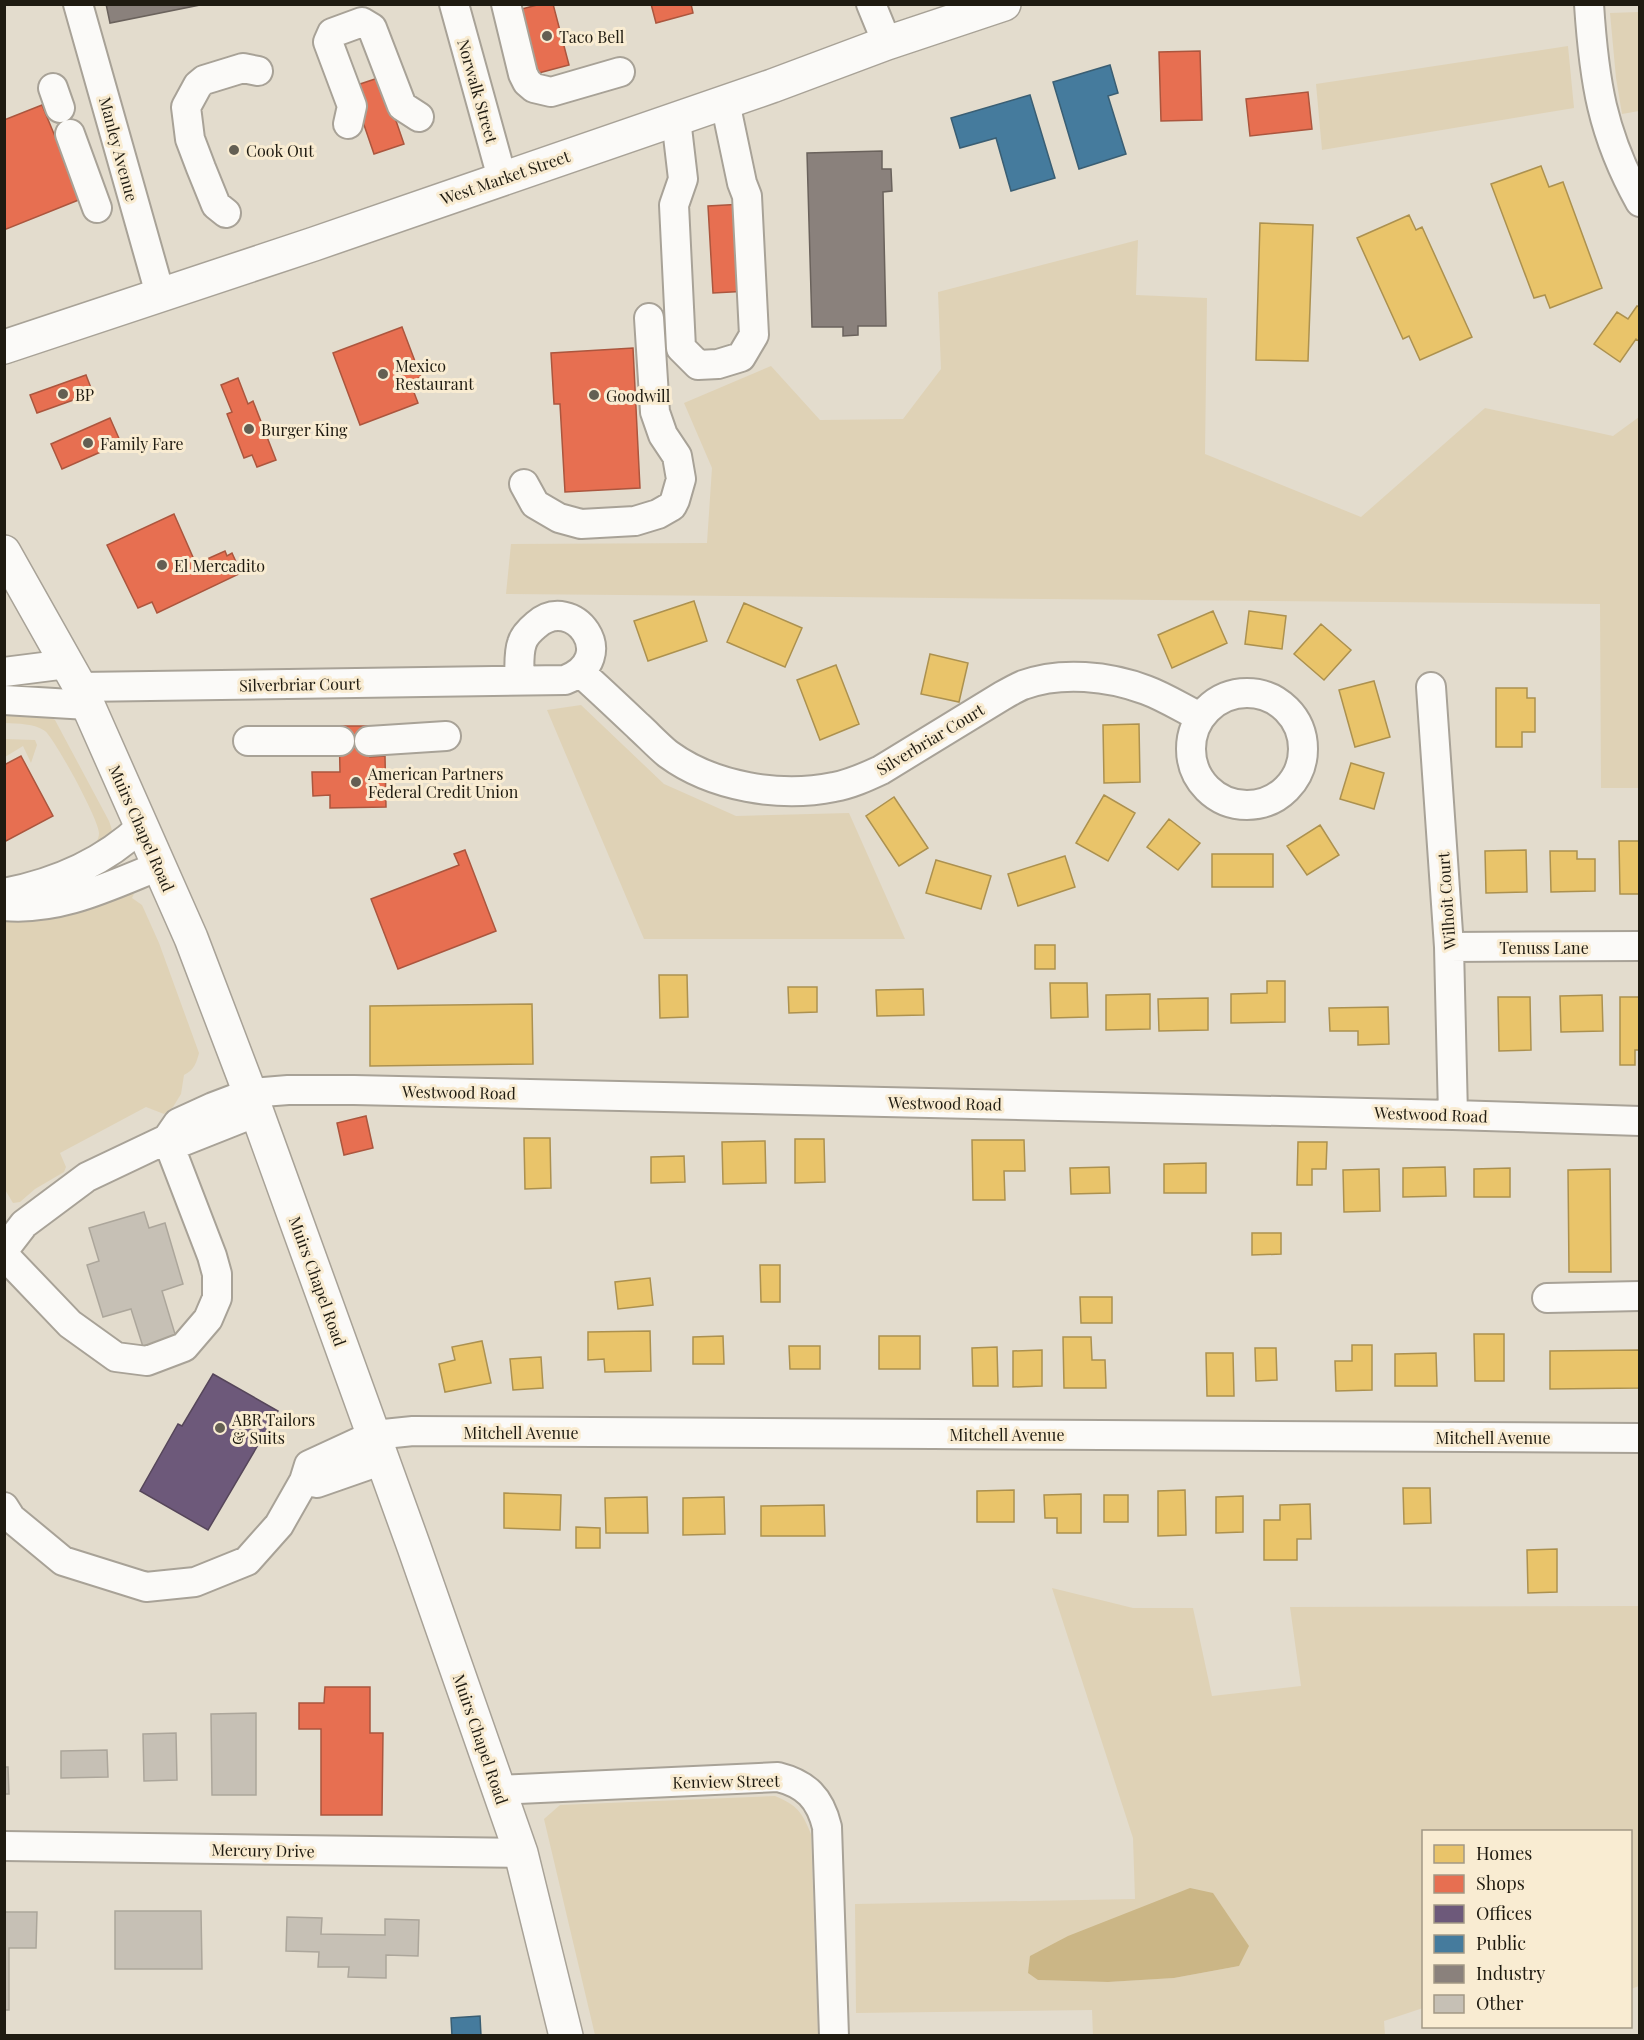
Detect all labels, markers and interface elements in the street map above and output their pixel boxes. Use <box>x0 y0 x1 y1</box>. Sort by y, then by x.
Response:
place label: Taco Bell <box>559 26 625 47</box>
marker: Taco Bell <box>540 29 554 43</box>
street label: Norwalk Street <box>453 37 503 146</box>
street label: Manley Avenue <box>95 94 143 204</box>
place label: Cook Out <box>246 140 314 161</box>
marker: Cook Out <box>227 143 241 157</box>
street label: West Market Street <box>437 145 573 209</box>
place label: Mexico Restaurant <box>395 355 474 394</box>
marker: Mexico Restaurant <box>376 367 390 381</box>
place label: BP <box>75 384 94 405</box>
place label: Goodwill <box>606 385 671 406</box>
marker: BP <box>56 387 70 401</box>
marker: Goodwill <box>587 388 601 402</box>
place label: Burger King <box>261 419 348 440</box>
marker: Burger King <box>242 422 256 436</box>
place label: Family Fare <box>100 433 184 454</box>
marker: Family Fare <box>81 436 95 450</box>
place label: El Mercadito <box>174 555 265 576</box>
marker: El Mercadito <box>155 558 169 572</box>
street label: Silverbriar Court <box>239 672 361 696</box>
street label: Silverbriar Court <box>872 698 988 779</box>
street label: Muirs Chapel Road <box>105 761 179 895</box>
place label: American Partners Federal Credit Union <box>367 763 519 802</box>
marker: American Partners Federal Credit Union <box>349 775 363 789</box>
street label: Wilhoit Court <box>1432 851 1460 951</box>
street label: Tenuss Lane <box>1499 937 1589 958</box>
street label: Westwood Road <box>401 1080 516 1103</box>
street label: Westwood Road <box>887 1091 1002 1114</box>
street label: Westwood Road <box>1373 1101 1488 1126</box>
street label: Muirs Chapel Road <box>285 1213 351 1349</box>
place label: ABR Tailors & Suits <box>231 1409 315 1448</box>
marker: ABR Tailors & Suits <box>213 1421 227 1435</box>
street label: Mitchell Avenue <box>464 1422 578 1443</box>
street label: Mitchell Avenue <box>950 1424 1064 1445</box>
street label: Mitchell Avenue <box>1436 1427 1550 1448</box>
street label: Muirs Chapel Road <box>449 1671 513 1807</box>
street label: Kenview Street <box>672 1770 780 1792</box>
legend <box>1422 1830 1632 2028</box>
street label: Mercury Drive <box>211 1839 315 1861</box>
text: Homes <box>1476 1841 1532 1865</box>
text: Shops <box>1476 1871 1525 1895</box>
text: Offices <box>1476 1901 1532 1925</box>
text: Public <box>1476 1931 1526 1955</box>
text: Industry <box>1476 1961 1545 1985</box>
text: Other <box>1476 1991 1523 2015</box>

